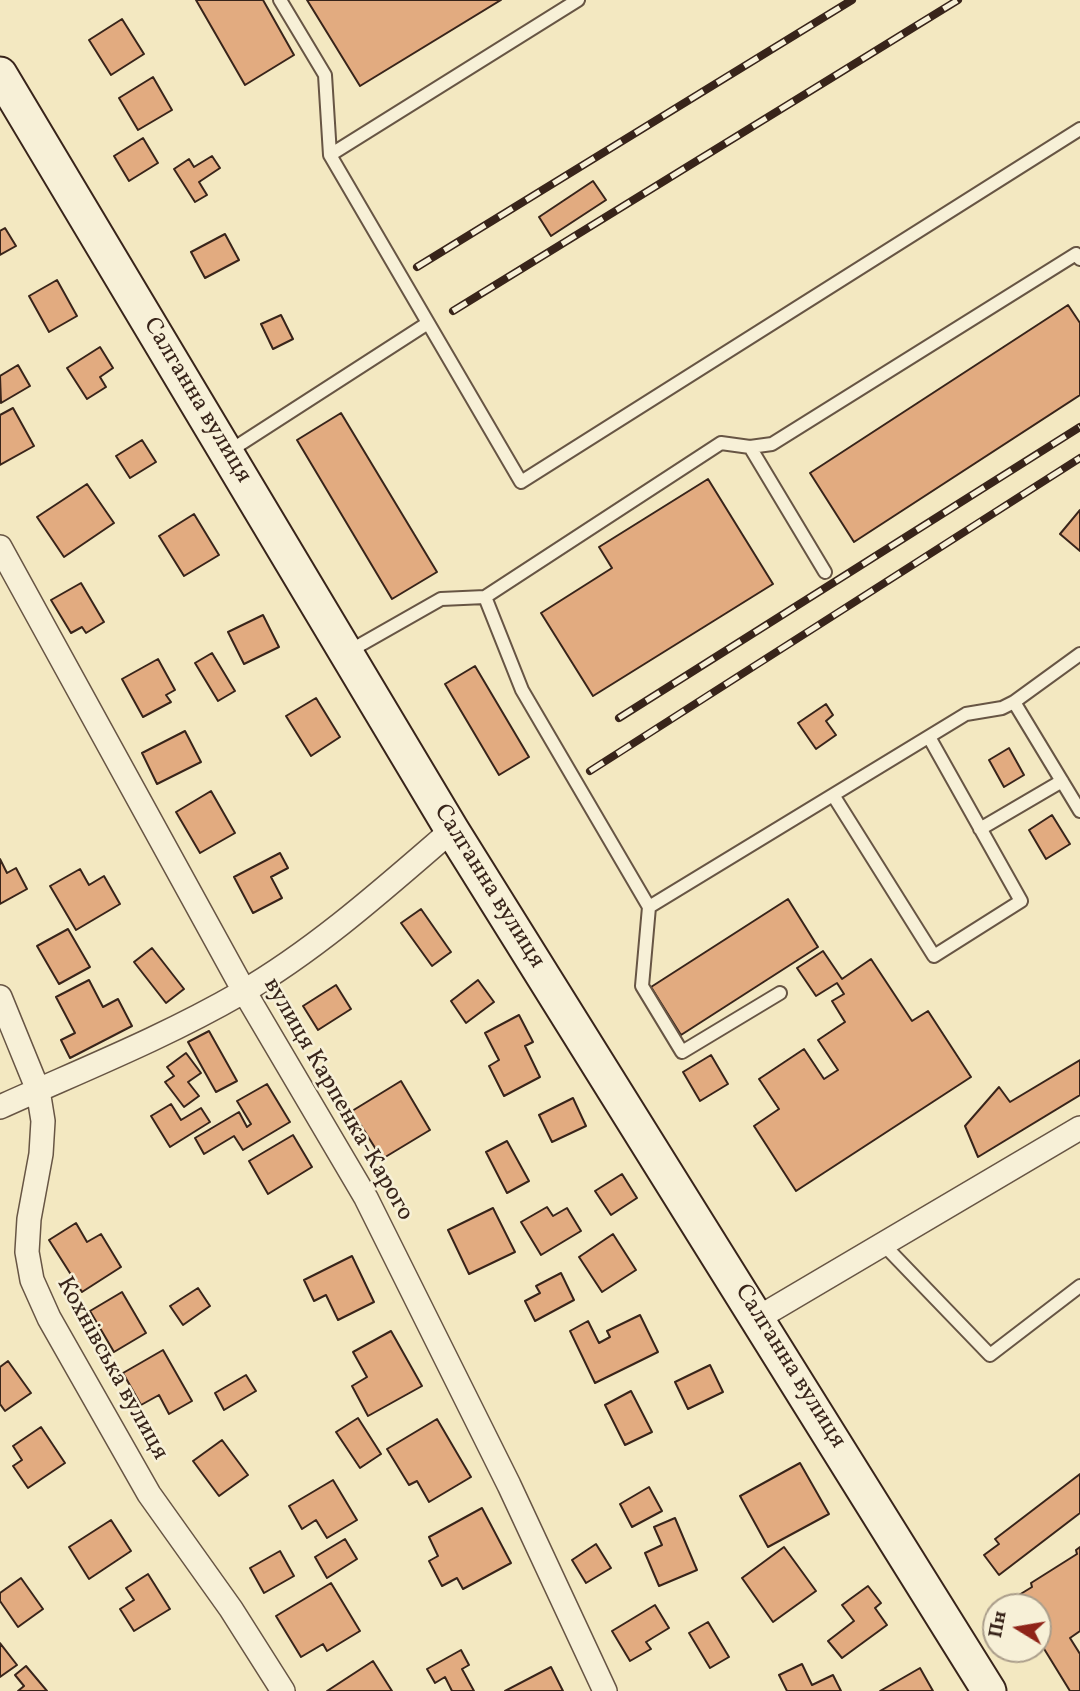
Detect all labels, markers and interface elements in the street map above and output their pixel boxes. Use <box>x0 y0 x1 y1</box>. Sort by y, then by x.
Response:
street label: Салганна вулиця <box>135 313 257 489</box>
street label: Салганна вулиця <box>426 800 550 974</box>
street label: вулиця Карпенка-Карого <box>256 973 418 1227</box>
street label: Кохнівська вулиця <box>49 1273 173 1465</box>
street label: Салганна вулиця <box>727 1280 851 1454</box>
north arrow <box>982 1593 1052 1663</box>
text: Пн <box>983 1609 1014 1640</box>

